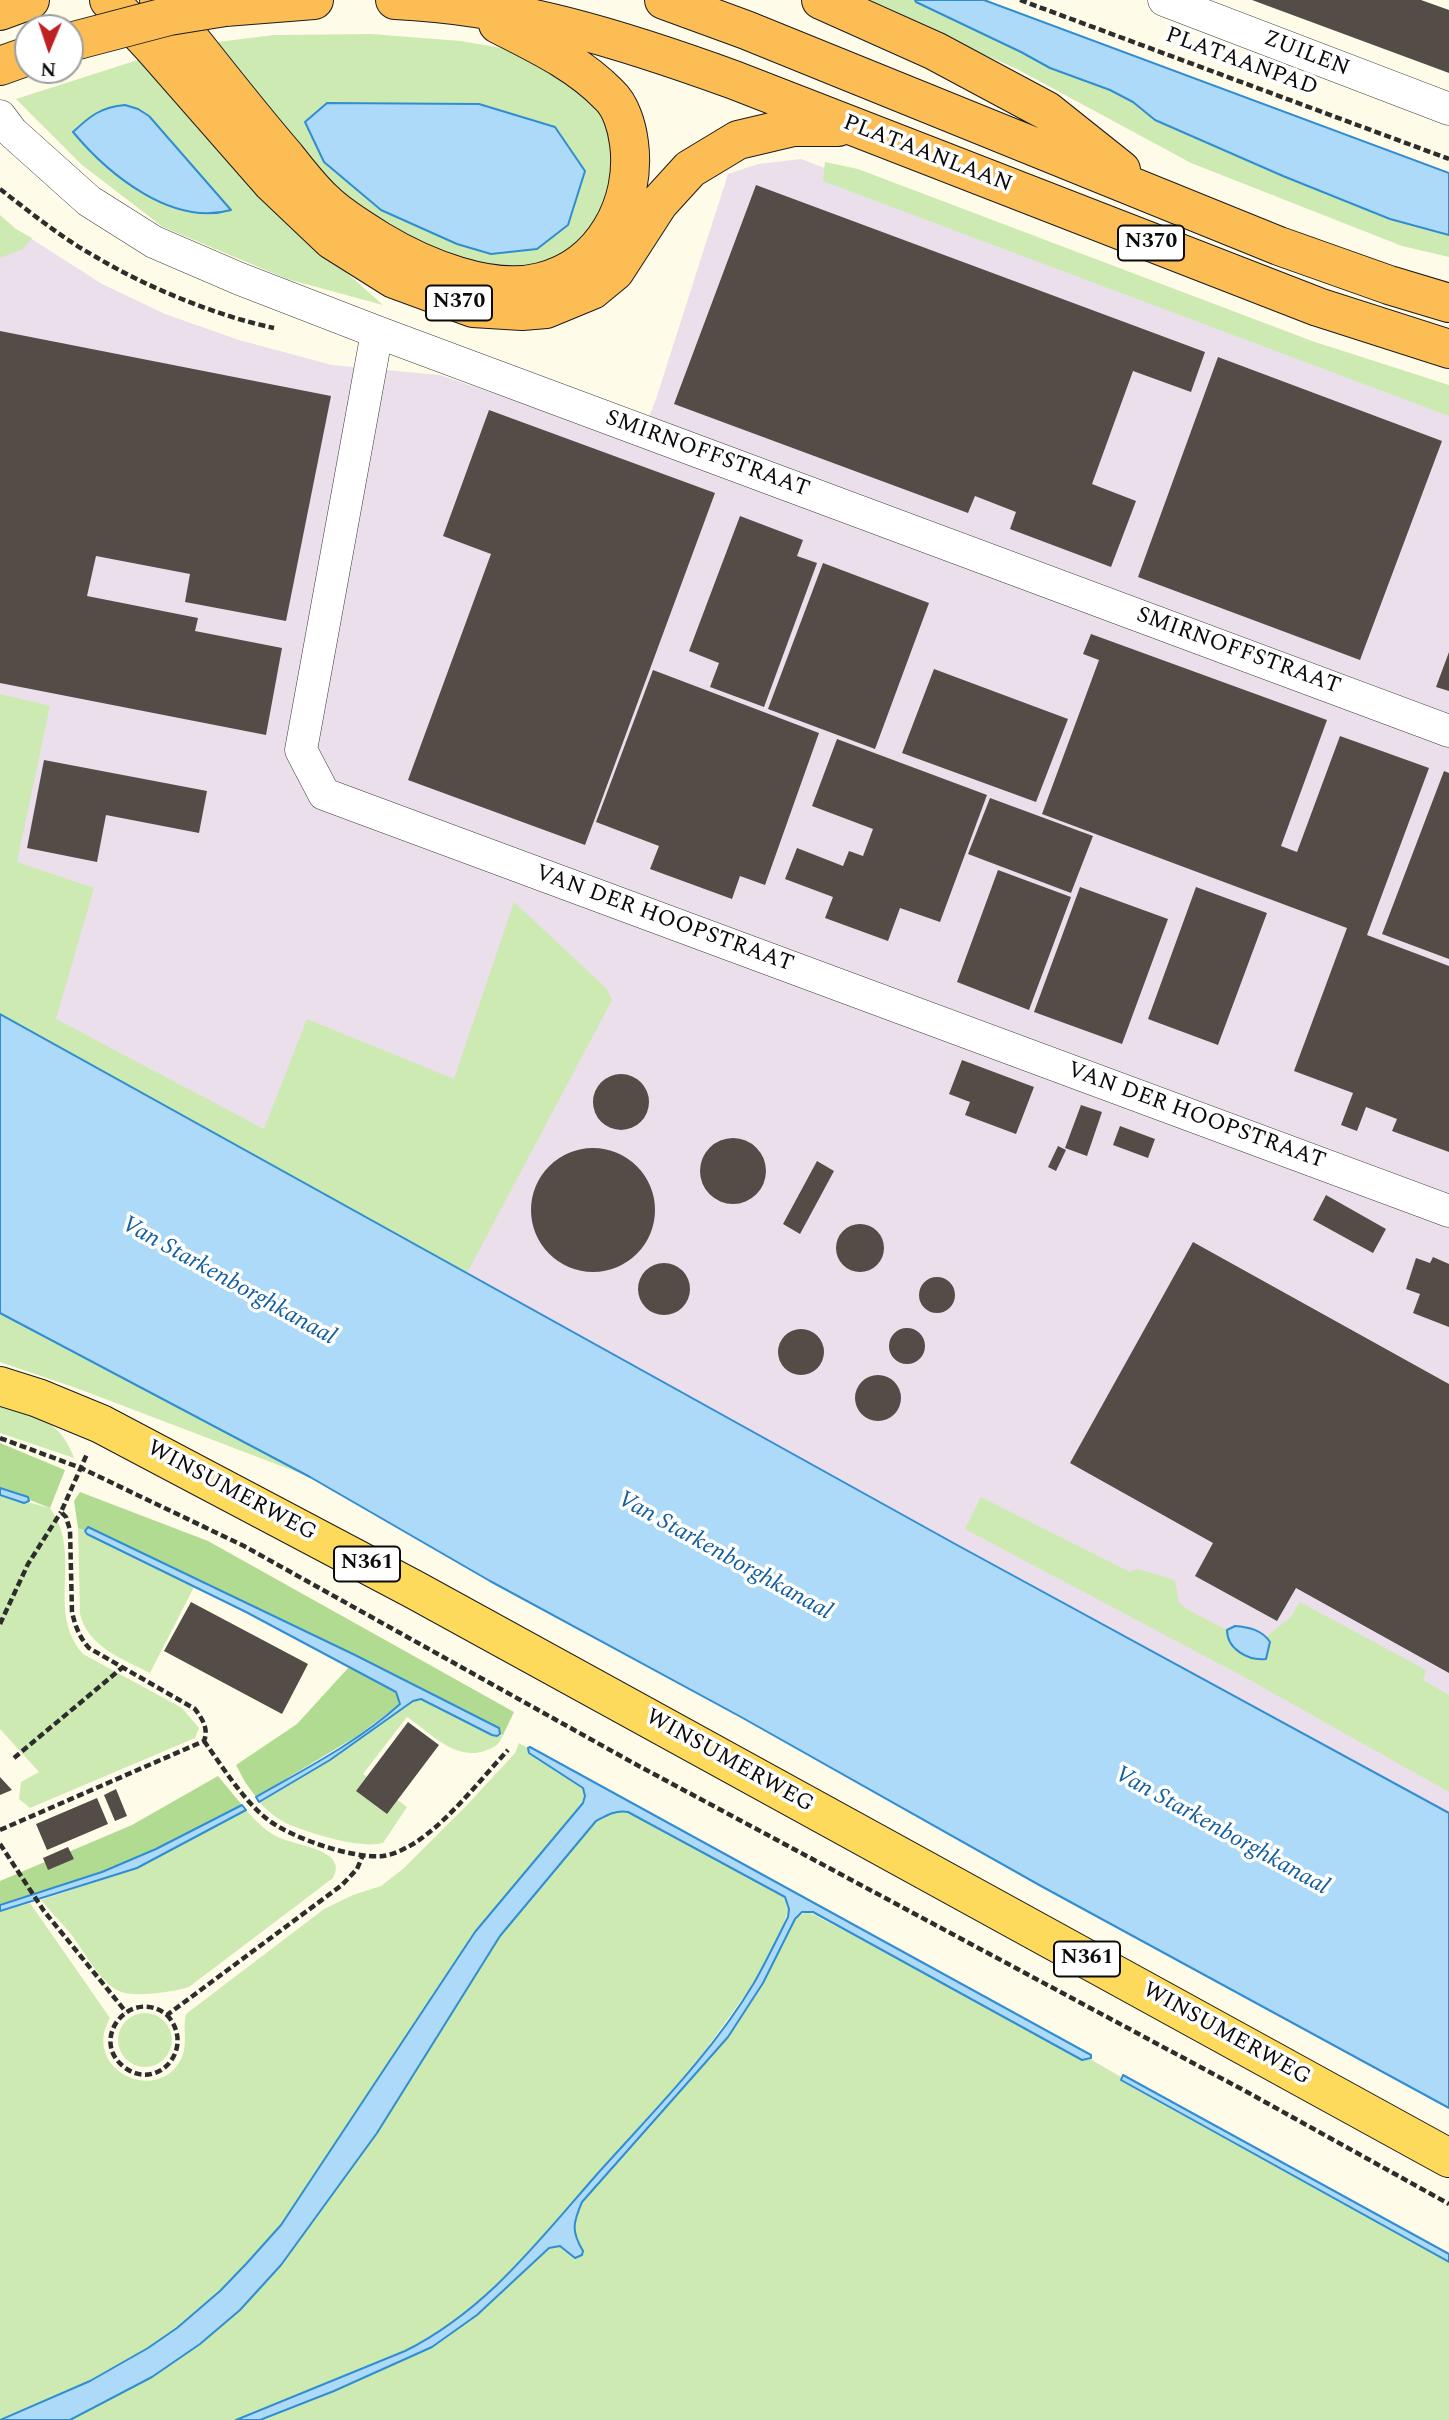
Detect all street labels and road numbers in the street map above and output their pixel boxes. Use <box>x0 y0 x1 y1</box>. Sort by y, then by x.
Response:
street label: PLATAANPAD <box>1161 23 1321 103</box>
street label: ZUILEN <box>1259 26 1353 84</box>
street label: PLATAANLAAN <box>839 110 1015 200</box>
road number: N370 <box>1118 226 1184 260</box>
road number: N370 <box>426 286 492 320</box>
street label: SMIRNOFFSTRAAT <box>601 405 813 505</box>
street label: SMIRNOFFSTRAAT <box>1132 602 1344 702</box>
street label: VAN DER HOOPSTRAAT <box>531 860 797 980</box>
street label: VAN DER HOOPSTRAAT <box>1063 1057 1329 1177</box>
street label: WINSUMERWEG <box>142 1436 320 1548</box>
road number: N361 <box>334 1546 400 1582</box>
street label: WINSUMERWEG <box>640 1704 818 1820</box>
road number: N361 <box>1054 1941 1120 1976</box>
street label: WINSUMERWEG <box>1137 1977 1315 2093</box>

